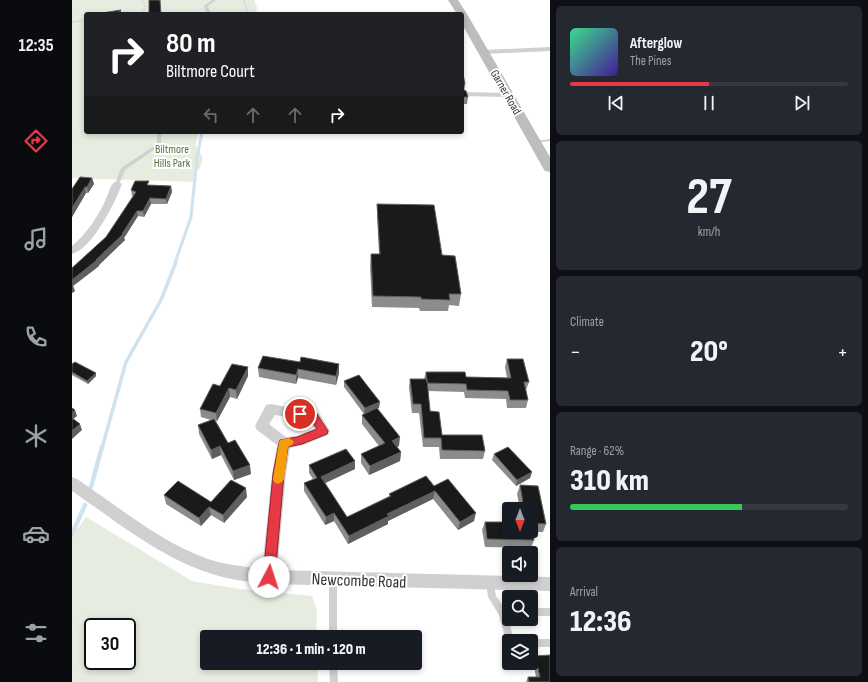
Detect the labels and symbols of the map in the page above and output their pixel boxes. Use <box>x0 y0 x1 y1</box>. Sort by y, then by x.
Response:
street label: Garner Road <box>487 67 524 117</box>
park label: Biltmore Hills Park <box>154 142 191 171</box>
pin <box>283 397 317 431</box>
north arrow <box>502 502 538 538</box>
position arrow <box>248 556 290 598</box>
street label: Newcombe Road <box>311 569 407 593</box>
speed limit sign: 30 <box>84 618 136 670</box>

